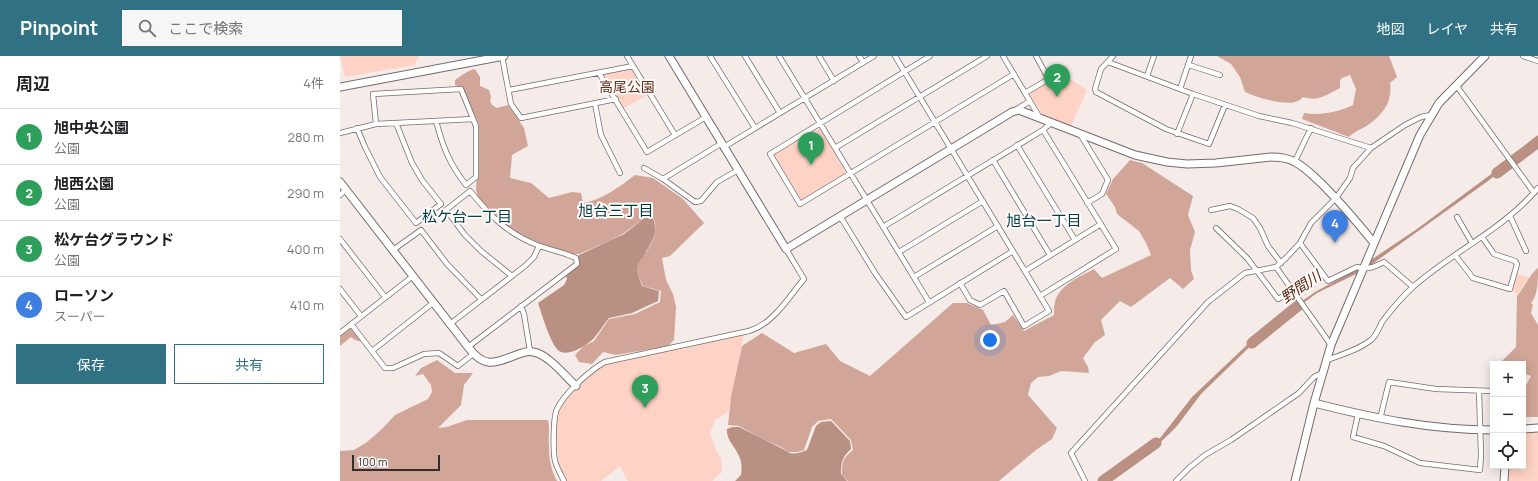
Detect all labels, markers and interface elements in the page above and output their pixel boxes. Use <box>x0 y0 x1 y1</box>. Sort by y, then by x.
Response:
search box <box>122 10 402 46</box>
text: Pinpoint <box>20 15 98 41</box>
icon: search <box>136 17 158 39</box>
text: ここで検索 <box>168 18 243 39</box>
text: 地図 <box>1376 19 1404 38</box>
text: レイヤ <box>1426 19 1468 38</box>
text: 共有 <box>1490 19 1518 38</box>
pin: 2 <box>1044 64 1070 97</box>
text: 周辺 <box>16 72 50 95</box>
text: 4件 <box>303 74 324 92</box>
park label: 高尾公園 <box>599 77 655 96</box>
text: 旭中央公園 <box>54 117 129 138</box>
text: 1 <box>26 128 32 146</box>
text: 280 m <box>287 128 324 146</box>
pin: 1 <box>798 132 824 165</box>
text: 公園 <box>54 139 80 157</box>
text: 旭西公園 <box>54 173 114 194</box>
text: 2 <box>25 184 33 202</box>
text: 290 m <box>287 184 324 202</box>
text: 公園 <box>54 195 80 213</box>
district label: 旭台三丁目 <box>578 200 654 221</box>
district label: 松ケ台一丁目 <box>422 206 512 227</box>
district label: 旭台一丁目 <box>1006 210 1082 231</box>
pin: 4 <box>1322 210 1348 243</box>
text: 松ケ台グラウンド <box>54 229 174 250</box>
text: 3 <box>25 240 33 258</box>
text: 400 m <box>287 240 324 258</box>
text: 公園 <box>54 251 80 269</box>
water label: 野間川 <box>1276 264 1327 308</box>
text: ローソン <box>54 285 114 306</box>
text: 4 <box>25 296 33 314</box>
text: 410 m <box>290 296 324 314</box>
text: スーパー <box>54 307 106 325</box>
your location <box>980 330 1000 350</box>
button: 保存 <box>16 344 166 384</box>
button: 共有 <box>174 344 324 384</box>
map controls <box>1490 361 1526 469</box>
button: + <box>1490 361 1526 397</box>
pin: 3 <box>632 375 658 408</box>
button: − <box>1490 397 1526 433</box>
button: locate <box>1490 433 1526 469</box>
scale bar <box>352 453 440 472</box>
text: 100 m <box>358 454 387 469</box>

